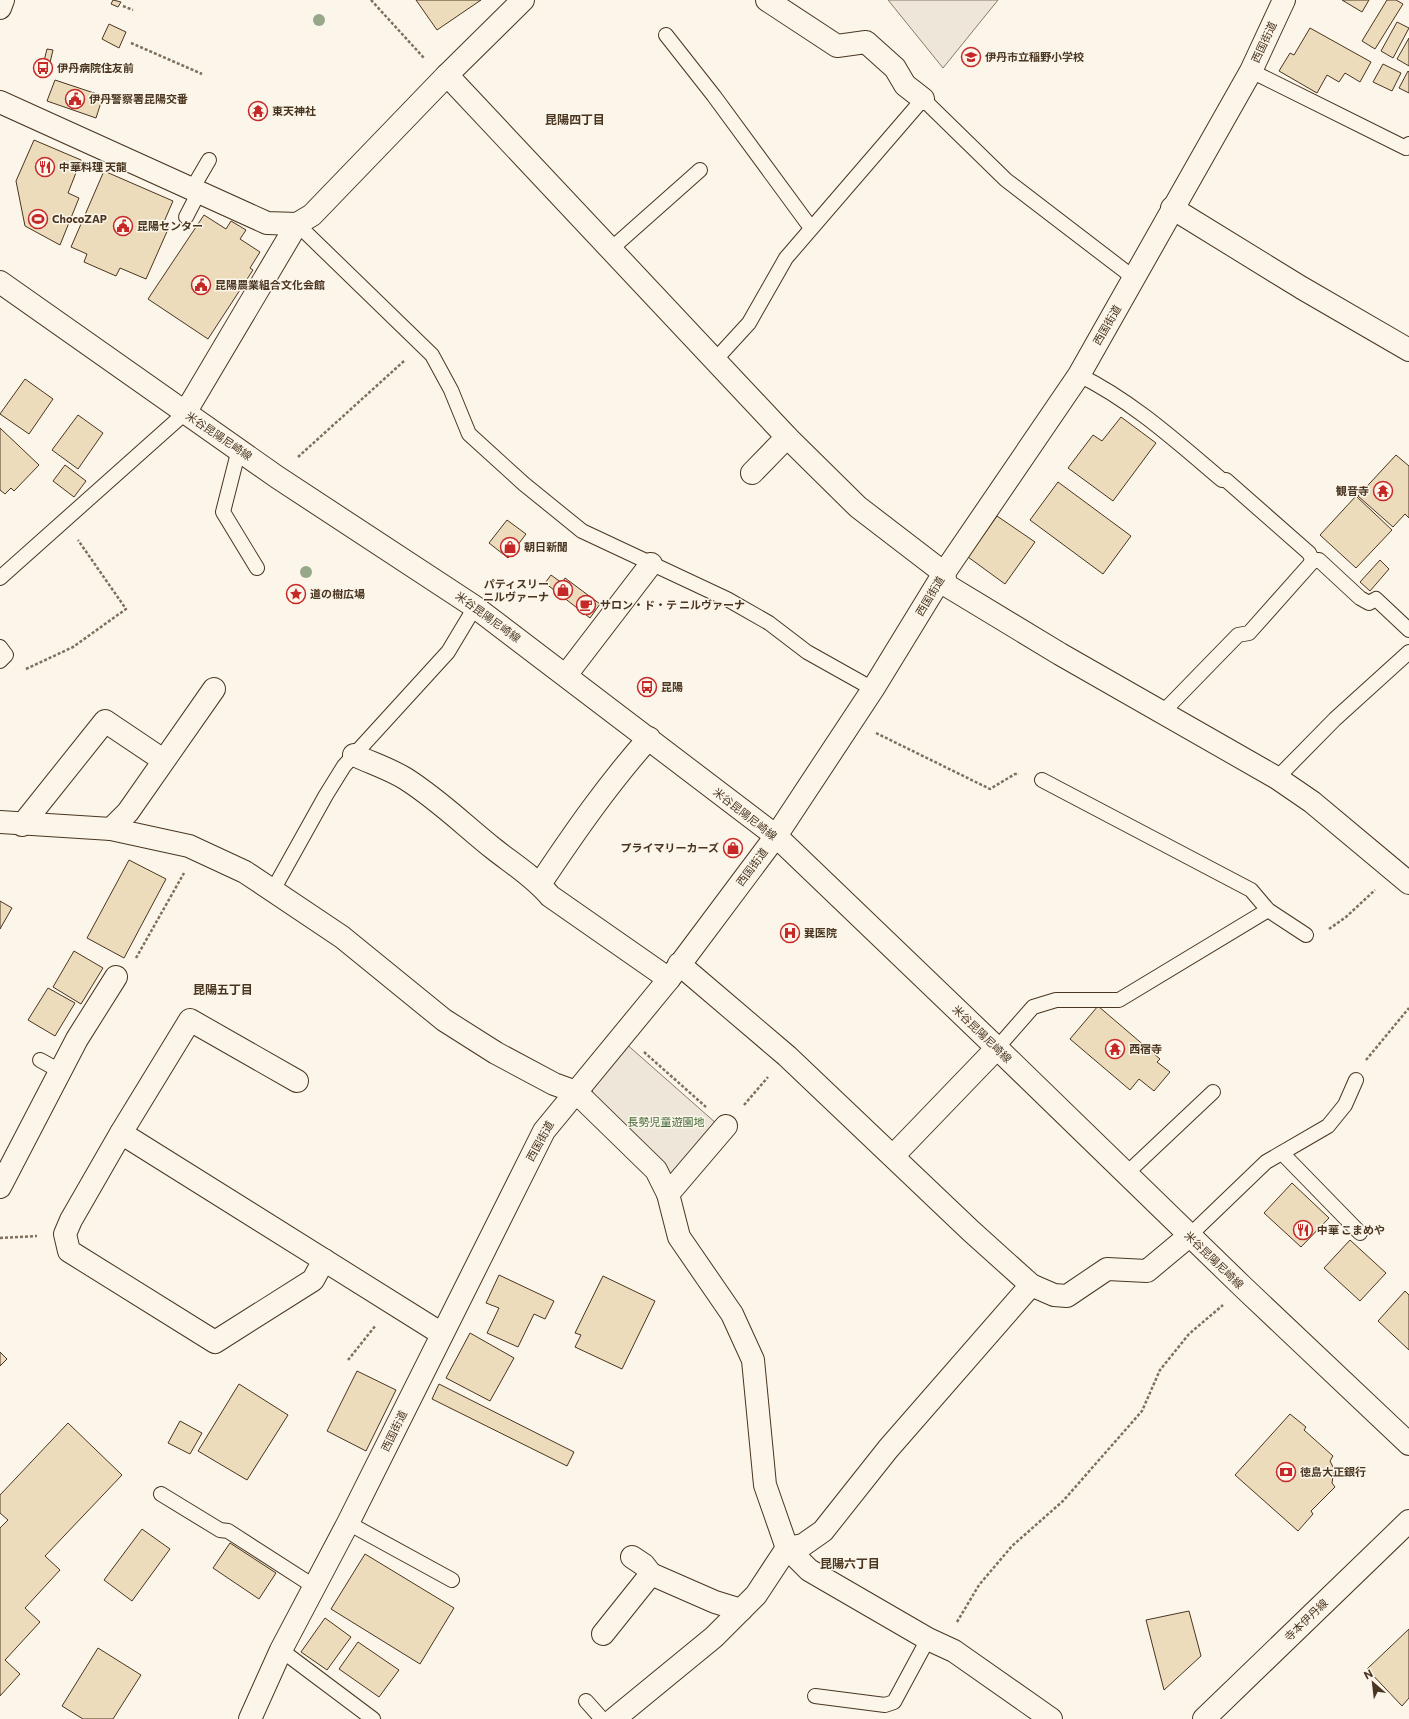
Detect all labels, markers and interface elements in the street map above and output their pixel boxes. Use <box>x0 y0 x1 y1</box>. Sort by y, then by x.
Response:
street label: 西国街道 <box>1248 19 1279 64</box>
school or university icon: 伊丹市立稲野小学校 <box>960 46 982 68</box>
place label: 伊丹市立稲野小学校 <box>985 50 1084 63</box>
bus stop icon: 伊丹病院住友前 <box>32 57 54 79</box>
place label: 伊丹病院住友前 <box>57 61 134 74</box>
public building icon: 伊丹警察署昆陽交番 <box>64 88 86 110</box>
place label: 伊丹警察署昆陽交番 <box>89 92 188 105</box>
temple icon: 東天神社 <box>247 100 269 122</box>
place label: 東天神社 <box>272 104 316 117</box>
district label: 昆陽四丁目 <box>545 112 605 126</box>
restaurant icon: 中華料理 天龍 <box>34 156 56 178</box>
place label: 中華料理 天龍 <box>59 160 127 173</box>
sports icon: ChocoZAP <box>27 208 49 230</box>
place label: ChocoZAP <box>52 212 107 225</box>
public building icon: 昆陽センター <box>112 215 134 237</box>
place label: 昆陽センター <box>137 219 203 232</box>
public building icon: 昆陽農業組合文化会館 <box>190 274 212 296</box>
place label: 昆陽農業組合文化会館 <box>215 278 325 291</box>
street label: 西国街道 <box>1090 302 1123 347</box>
street label: 米谷昆陽尼崎線 <box>184 409 255 463</box>
temple icon: 観音寺 <box>1372 480 1394 502</box>
place label: 観音寺 <box>1336 484 1369 497</box>
shop icon: 朝日新聞 <box>499 536 521 558</box>
place label: 朝日新聞 <box>524 540 568 553</box>
street label: 西国街道 <box>913 574 946 618</box>
place label: パティスリー ニルヴァーナ <box>483 577 549 603</box>
shop icon: パティスリー ニルヴァーナ <box>552 579 574 601</box>
place icon: 道の樹広場 <box>285 583 307 605</box>
place label: 道の樹広場 <box>310 587 365 600</box>
street label: 米谷昆陽尼崎線 <box>453 589 523 644</box>
cafe icon: サロン・ド・テ ニルヴァーナ <box>575 594 597 616</box>
place label: サロン・ド・テ ニルヴァーナ <box>600 598 745 611</box>
bus stop icon: 昆陽 <box>636 676 658 698</box>
place label: 昆陽 <box>661 680 683 693</box>
street label: 米谷昆陽尼崎線 <box>711 785 780 842</box>
shop icon: プライマリーカーズ <box>722 837 744 859</box>
place label: プライマリーカーズ <box>621 841 719 854</box>
street label: 西国街道 <box>733 845 770 888</box>
hospital icon: 巽医院 <box>779 922 801 944</box>
place label: 巽医院 <box>804 926 837 939</box>
district label: 昆陽五丁目 <box>193 982 253 996</box>
street label: 米谷昆陽尼崎線 <box>950 1002 1015 1065</box>
temple icon: 西宿寺 <box>1104 1038 1126 1060</box>
place label: 西宿寺 <box>1129 1042 1162 1055</box>
park label: 長勢児童遊園地 <box>628 1115 705 1128</box>
street label: 西国街道 <box>523 1118 556 1163</box>
restaurant icon: 中華 こまめや <box>1292 1219 1314 1241</box>
place label: 中華 こまめや <box>1317 1223 1385 1236</box>
street label: 米谷昆陽尼崎線 <box>1182 1228 1247 1291</box>
street label: 西国街道 <box>378 1408 409 1453</box>
bank icon: 徳島大正銀行 <box>1275 1461 1297 1483</box>
place label: 徳島大正銀行 <box>1300 1465 1366 1478</box>
district label: 昆陽六丁目 <box>820 1556 880 1570</box>
street label: 寺本伊丹線 <box>1281 1596 1330 1643</box>
north arrow <box>1353 1663 1393 1703</box>
text: N <box>1361 1666 1375 1681</box>

